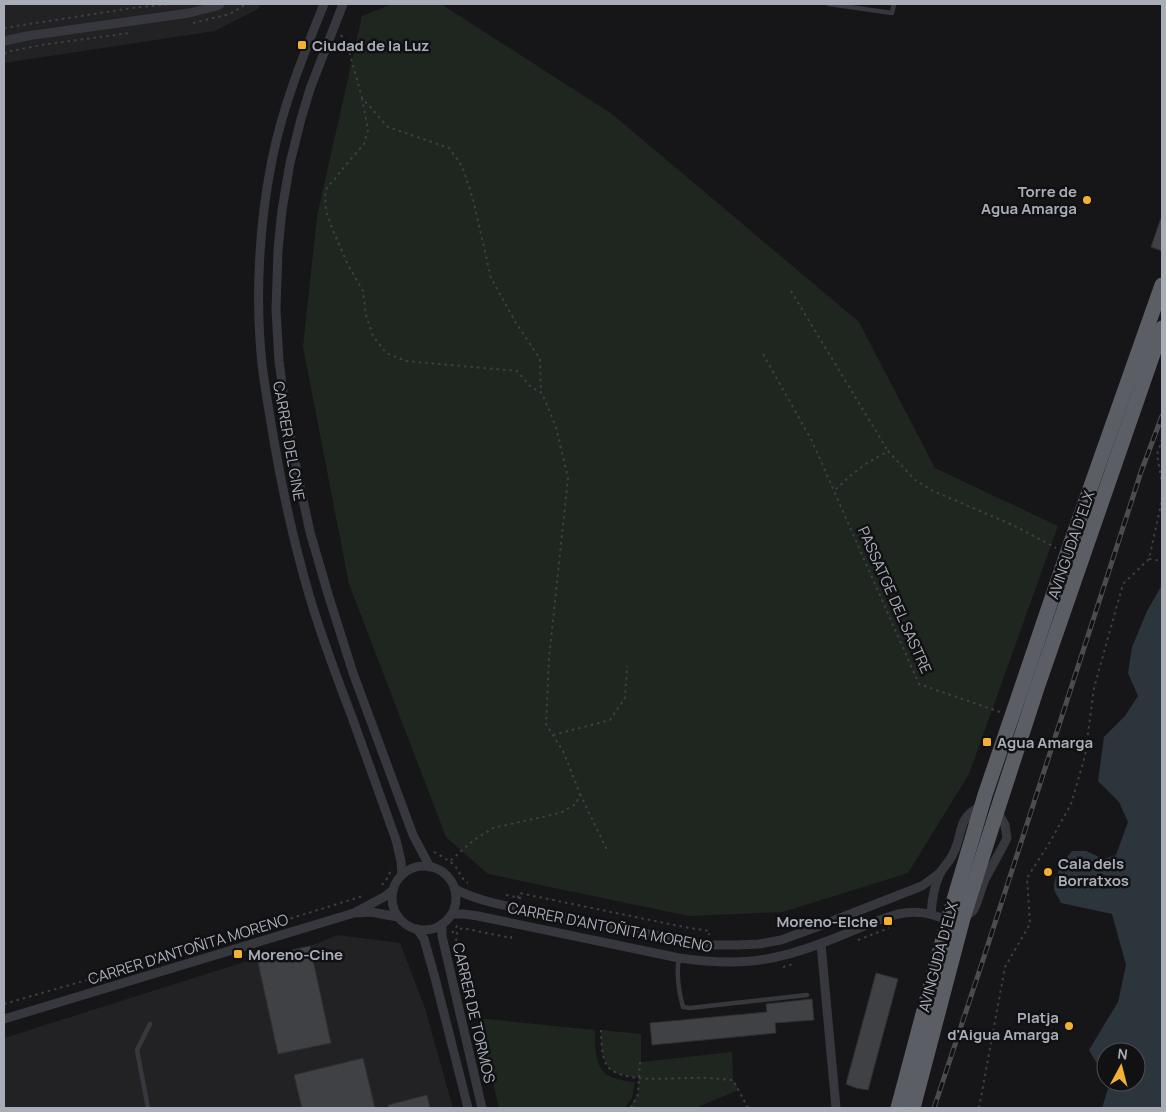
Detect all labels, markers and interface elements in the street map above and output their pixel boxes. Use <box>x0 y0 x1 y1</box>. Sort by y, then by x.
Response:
place label: Ciudad de la Luz <box>312 35 429 56</box>
marker: Ciudad de la Luz <box>296 39 308 51</box>
place label: Torre de Agua Amarga <box>981 181 1077 219</box>
marker: Torre de Agua Amarga <box>1081 194 1093 206</box>
street label: CARRER DEL CINE <box>268 379 310 503</box>
street label: AVINGUDA D'ELX <box>1043 488 1099 602</box>
street label: PASSATGE DEL SASTRE <box>853 523 937 677</box>
place label: Agua Amarga <box>997 732 1093 753</box>
marker: Agua Amarga <box>981 736 993 748</box>
place label: Cala dels Borratxos <box>1058 853 1129 891</box>
marker: Cala dels Borratxos <box>1042 866 1054 878</box>
street label: CARRER D'ANTOÑITA MORENO <box>506 897 714 957</box>
street label: AVINGUDA D'ELX <box>913 900 963 1014</box>
street label: CARRER D'ANTOÑITA MORENO <box>85 908 291 990</box>
place label: Moreno-Elche <box>776 911 878 932</box>
marker: Moreno-Elche <box>882 915 894 927</box>
street label: CARRER DE TORMOS <box>448 941 500 1085</box>
place label: Moreno-Cine <box>248 944 343 965</box>
marker: Moreno-Cine <box>232 948 244 960</box>
place label: Platja d'Aigua Amarga <box>947 1007 1059 1045</box>
marker: Platja d'Aigua Amarga <box>1063 1020 1075 1032</box>
north arrow <box>1096 1042 1146 1092</box>
text: N <box>1116 1044 1129 1064</box>

